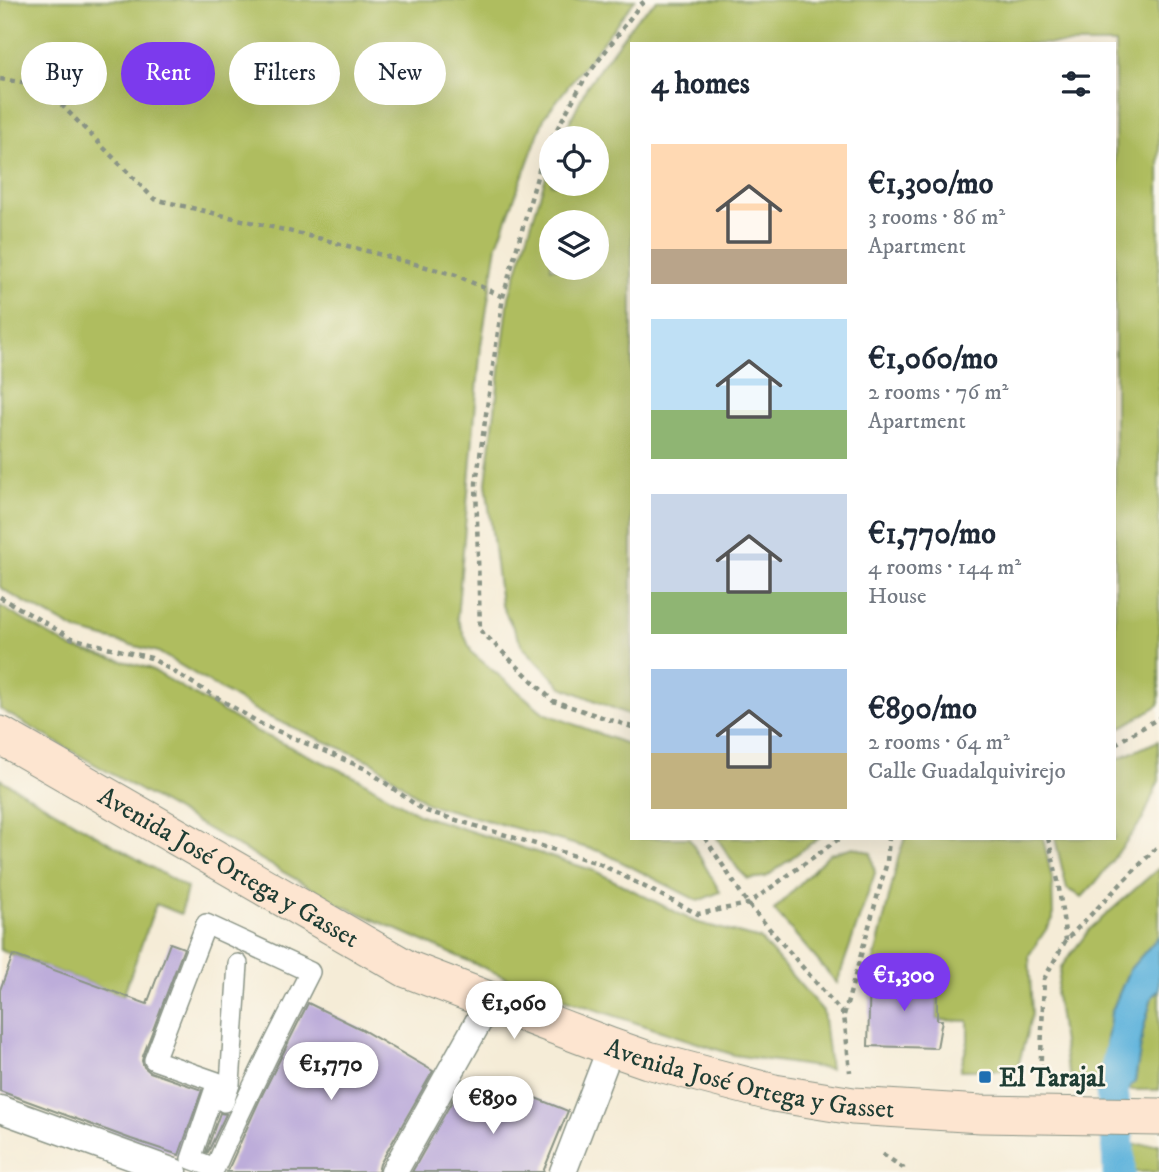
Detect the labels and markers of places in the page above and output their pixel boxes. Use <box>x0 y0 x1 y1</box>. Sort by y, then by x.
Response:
pin: €1,300 <box>847 954 961 1013</box>
pin: €1,060 <box>457 982 571 1041</box>
pin: €1,770 <box>274 1042 388 1102</box>
place label: El Tarajal <box>999 1062 1106 1095</box>
marker: El Tarajal <box>977 1069 993 1085</box>
pin: €890 <box>452 1076 534 1136</box>

